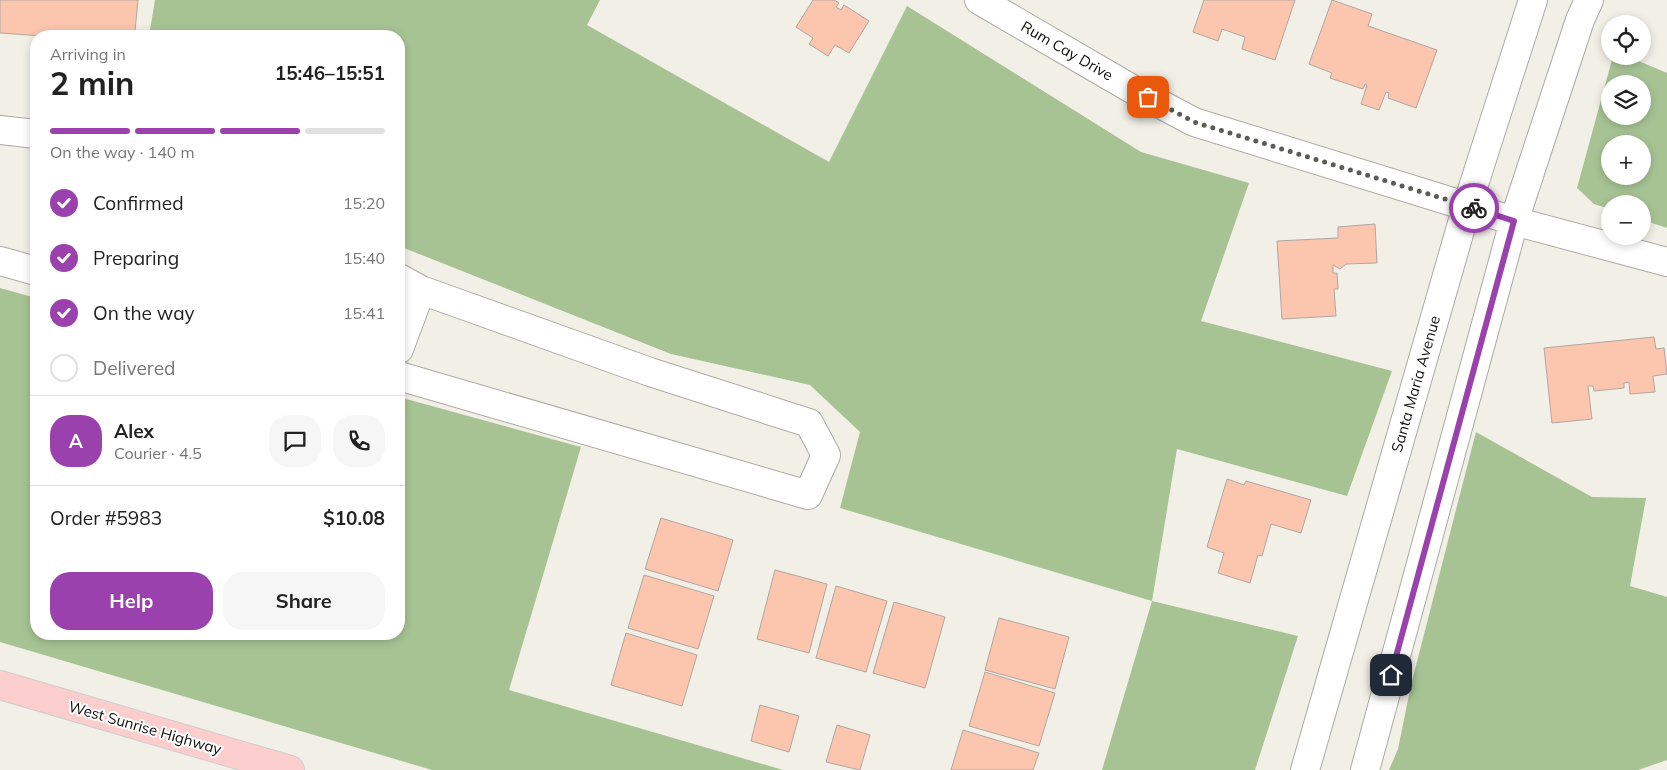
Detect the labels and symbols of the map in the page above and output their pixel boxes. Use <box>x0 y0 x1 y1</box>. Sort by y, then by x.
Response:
street label: Rum Cay Drive <box>1018 17 1117 85</box>
pin <box>1127 76 1169 118</box>
courier <box>1449 183 1499 233</box>
street label: Santa Maria Avenue <box>1387 313 1444 454</box>
pin <box>1370 654 1412 696</box>
street label: West Sunrise Highway <box>66 697 224 758</box>

